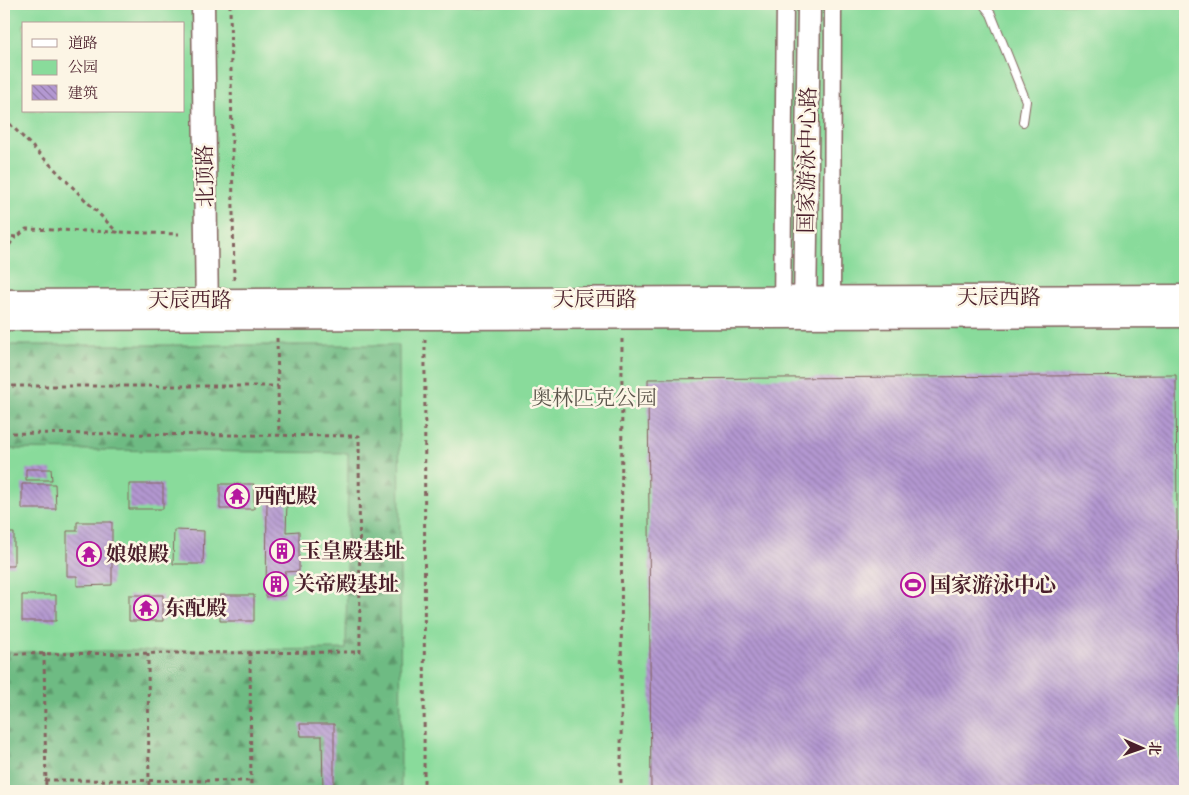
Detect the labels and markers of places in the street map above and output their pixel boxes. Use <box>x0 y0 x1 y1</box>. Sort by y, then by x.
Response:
temple icon: 西配殿 <box>224 483 250 509</box>
place label: 西配殿 <box>254 483 317 513</box>
building icon: 玉皇殿基址 <box>269 538 295 564</box>
place label: 玉皇殿基址 <box>300 538 405 568</box>
temple icon: 娘娘殿 <box>76 541 102 567</box>
place label: 娘娘殿 <box>106 541 169 571</box>
building icon: 关帝殿基址 <box>263 571 289 597</box>
place label: 关帝殿基址 <box>294 571 399 601</box>
sports icon: 国家游泳中心 <box>900 572 926 598</box>
place label: 国家游泳中心 <box>930 572 1056 602</box>
temple icon: 东配殿 <box>133 595 159 621</box>
place label: 东配殿 <box>164 595 227 625</box>

